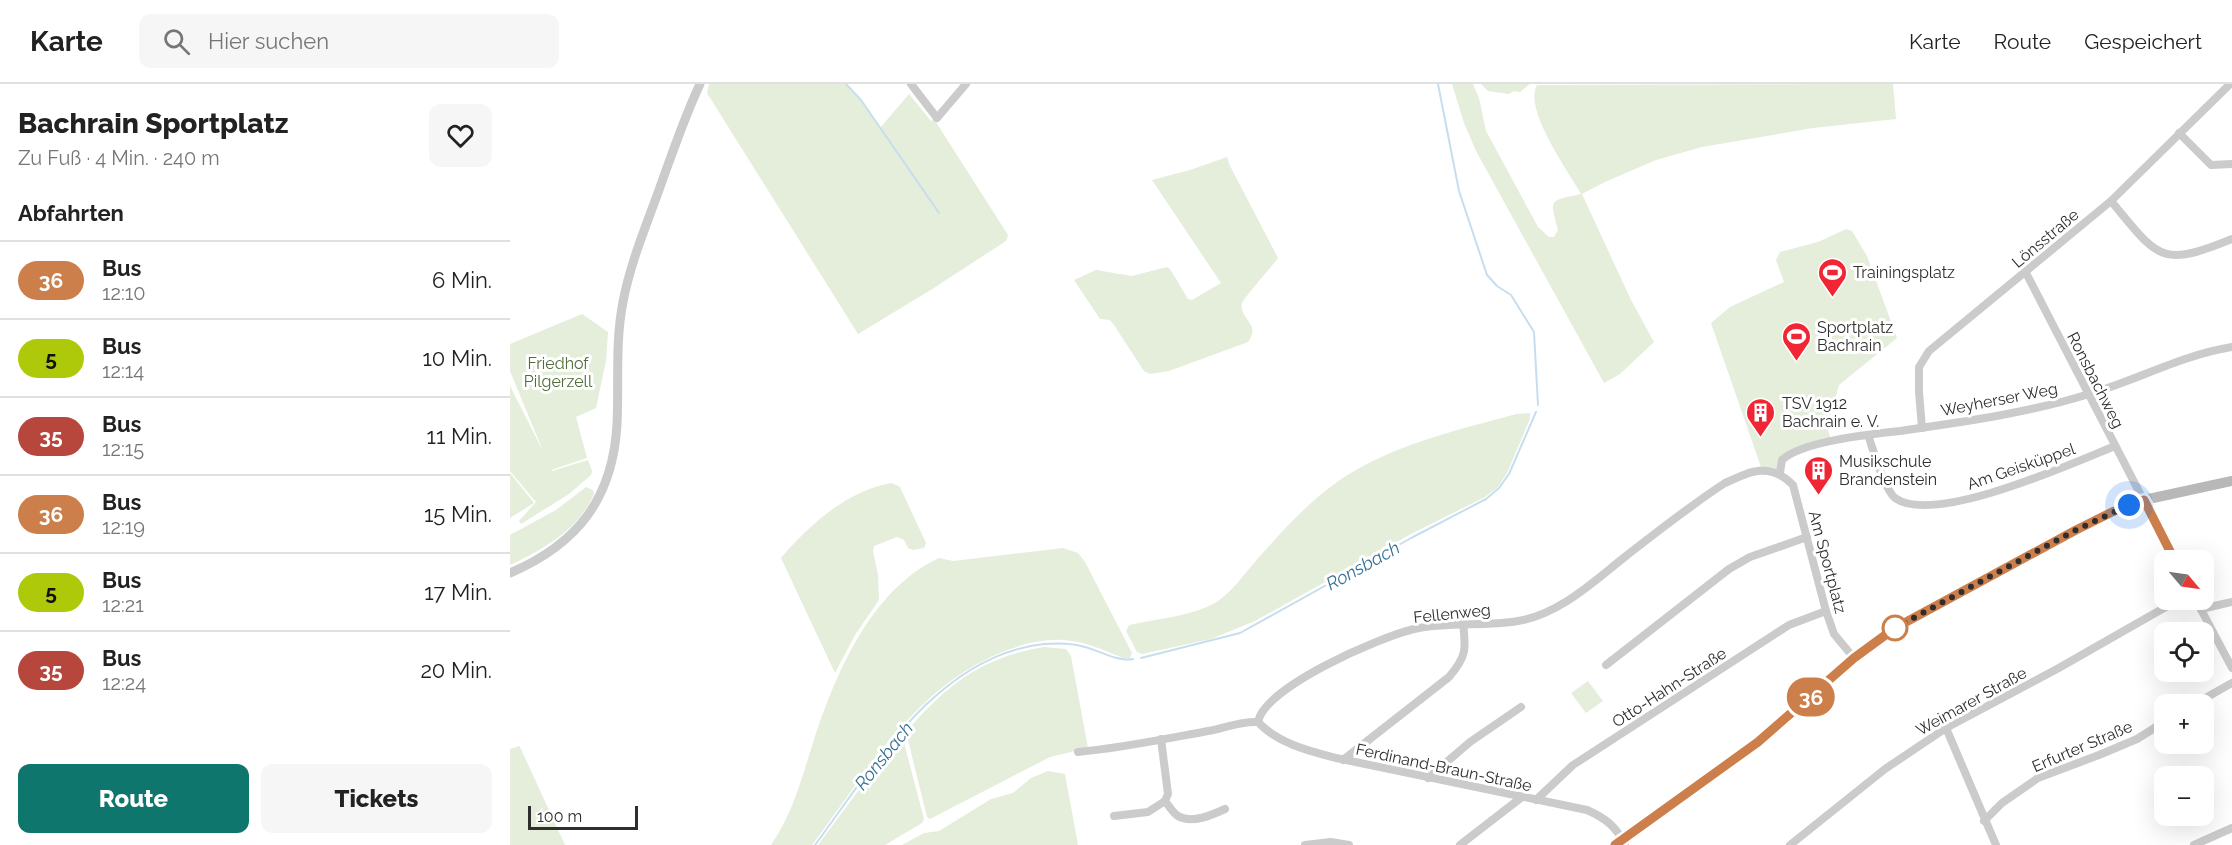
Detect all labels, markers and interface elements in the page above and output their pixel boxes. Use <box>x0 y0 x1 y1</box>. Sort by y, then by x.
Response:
search box <box>139 14 559 68</box>
text: Karte <box>30 25 103 58</box>
icon: search <box>160 25 193 58</box>
text: Hier suchen <box>208 28 329 54</box>
text: Karte <box>1909 29 1961 54</box>
text: Route <box>1994 29 2051 54</box>
text: Gespeichert <box>2084 29 2202 54</box>
button: heart <box>429 104 492 167</box>
text: Bachrain Sportplatz <box>18 107 289 140</box>
text: Zu Fuß · 4 Min. · 240 m <box>18 146 220 170</box>
text: Abfahrten <box>18 200 124 226</box>
street label: Lönsstraße <box>2008 205 2083 272</box>
text: Bus <box>102 255 141 281</box>
sports icon: Trainingsplatz <box>1816 256 1848 298</box>
place label: Trainingsplatz <box>1853 263 1955 282</box>
text: 6 Min. <box>432 267 492 293</box>
text: 36 <box>39 268 63 293</box>
text: 12:10 <box>102 281 146 305</box>
place label: Sportplatz Bachrain <box>1817 318 1893 355</box>
sports icon: Sportplatz Bachrain <box>1780 320 1812 362</box>
street label: Ronsbachweg <box>2063 329 2128 431</box>
text: Bus <box>102 333 141 359</box>
text: 10 Min. <box>422 345 492 371</box>
text: 5 <box>45 346 57 371</box>
park label: Friedhof Pilgerzell <box>524 354 593 391</box>
text: 12:14 <box>102 359 144 383</box>
street label: Weyherser Weg <box>1939 379 2059 420</box>
place label: TSV 1912 Bachrain e. V. <box>1782 394 1879 431</box>
building icon: TSV 1912 Bachrain e. V. <box>1745 396 1777 438</box>
text: Bus <box>102 411 141 437</box>
text: 11 Min. <box>426 423 492 449</box>
text: 35 <box>39 424 63 449</box>
text: 12:15 <box>102 437 144 461</box>
street label: Am Geisküppel <box>1965 439 2078 494</box>
place label: Musikschule Brandenstein <box>1839 452 1937 489</box>
building icon: Musikschule Brandenstein <box>1802 454 1834 496</box>
text: Bus <box>102 489 141 515</box>
your location <box>2114 490 2144 520</box>
text: 15 Min. <box>424 501 492 527</box>
text: 36 <box>39 502 63 527</box>
street label: Am Sportplatz <box>1805 509 1850 616</box>
text: 12:19 <box>102 515 145 539</box>
water label: Ronsbach <box>1322 537 1403 594</box>
north arrow <box>2154 550 2214 610</box>
map controls <box>2154 550 2214 826</box>
text: Bus <box>102 567 141 593</box>
text: 17 Min. <box>424 579 492 605</box>
text: 5 <box>45 580 57 605</box>
text: 12:21 <box>102 593 144 617</box>
street label: Fellenweg <box>1412 600 1492 627</box>
unlabelled marker <box>1882 615 1908 641</box>
button: locate <box>2154 622 2214 682</box>
street label: Otto-Hahn-Straße <box>1609 643 1730 731</box>
text: Bus <box>102 645 141 671</box>
text: 20 Min. <box>420 657 492 683</box>
text: 35 <box>39 658 63 683</box>
street label: Weimarer Straße <box>1913 663 2030 740</box>
text: 12:24 <box>102 671 146 695</box>
line badge: 36 <box>1784 678 1838 716</box>
text: 36 <box>1799 685 1823 710</box>
button: + <box>2154 694 2214 754</box>
street label: Erfurter Straße <box>2029 717 2135 776</box>
water label: Ronsbach <box>850 718 917 794</box>
street label: Ferdinand-Braun-Straße <box>1354 740 1534 795</box>
button: Route <box>18 764 249 833</box>
button: Tickets <box>261 764 492 833</box>
button: − <box>2154 766 2214 826</box>
scale bar <box>528 803 638 830</box>
text: 100 m <box>537 807 582 826</box>

